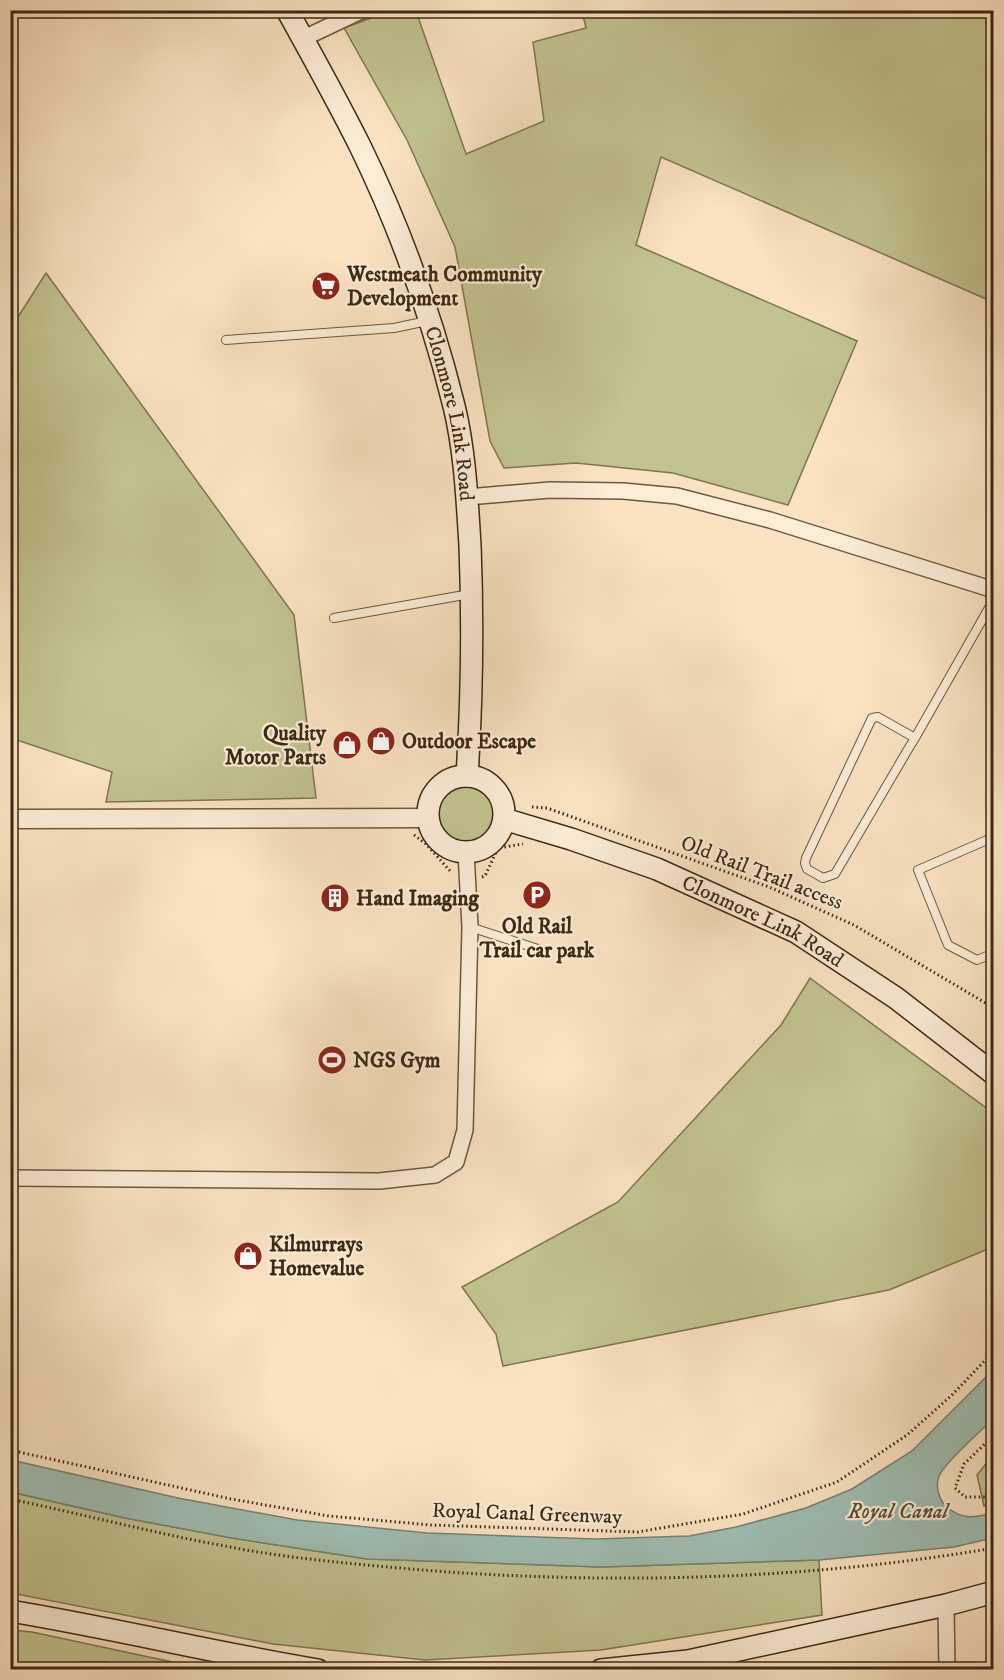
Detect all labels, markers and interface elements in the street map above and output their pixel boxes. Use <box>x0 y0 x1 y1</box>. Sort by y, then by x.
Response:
place label: Westmeath Community Development <box>346 262 543 312</box>
supermarket icon: Westmeath Community Development <box>310 270 342 302</box>
street label: Clonmore Link Road <box>418 323 479 502</box>
place label: Quality Motor Parts <box>225 721 327 771</box>
shop icon: Outdoor Escape <box>365 725 397 757</box>
shop icon: Quality Motor Parts <box>331 729 363 761</box>
place label: Outdoor Escape <box>402 729 536 755</box>
street label: Old Rail Trail access <box>677 830 846 916</box>
street label: Clonmore Link Road <box>677 870 849 974</box>
parking icon: Old Rail Trail car park <box>521 879 553 911</box>
building icon: Hand Imaging <box>319 882 351 914</box>
place label: Hand Imaging <box>356 886 479 912</box>
place label: Old Rail Trail car park <box>479 914 595 964</box>
sports icon: NGS Gym <box>316 1044 348 1076</box>
place label: NGS Gym <box>353 1048 441 1074</box>
place label: Kilmurrays Homevalue <box>269 1232 364 1282</box>
shop icon: Kilmurrays Homevalue <box>232 1240 264 1272</box>
street label: Royal Canal Greenway <box>431 1498 624 1530</box>
water label: Royal Canal <box>847 1498 951 1525</box>

